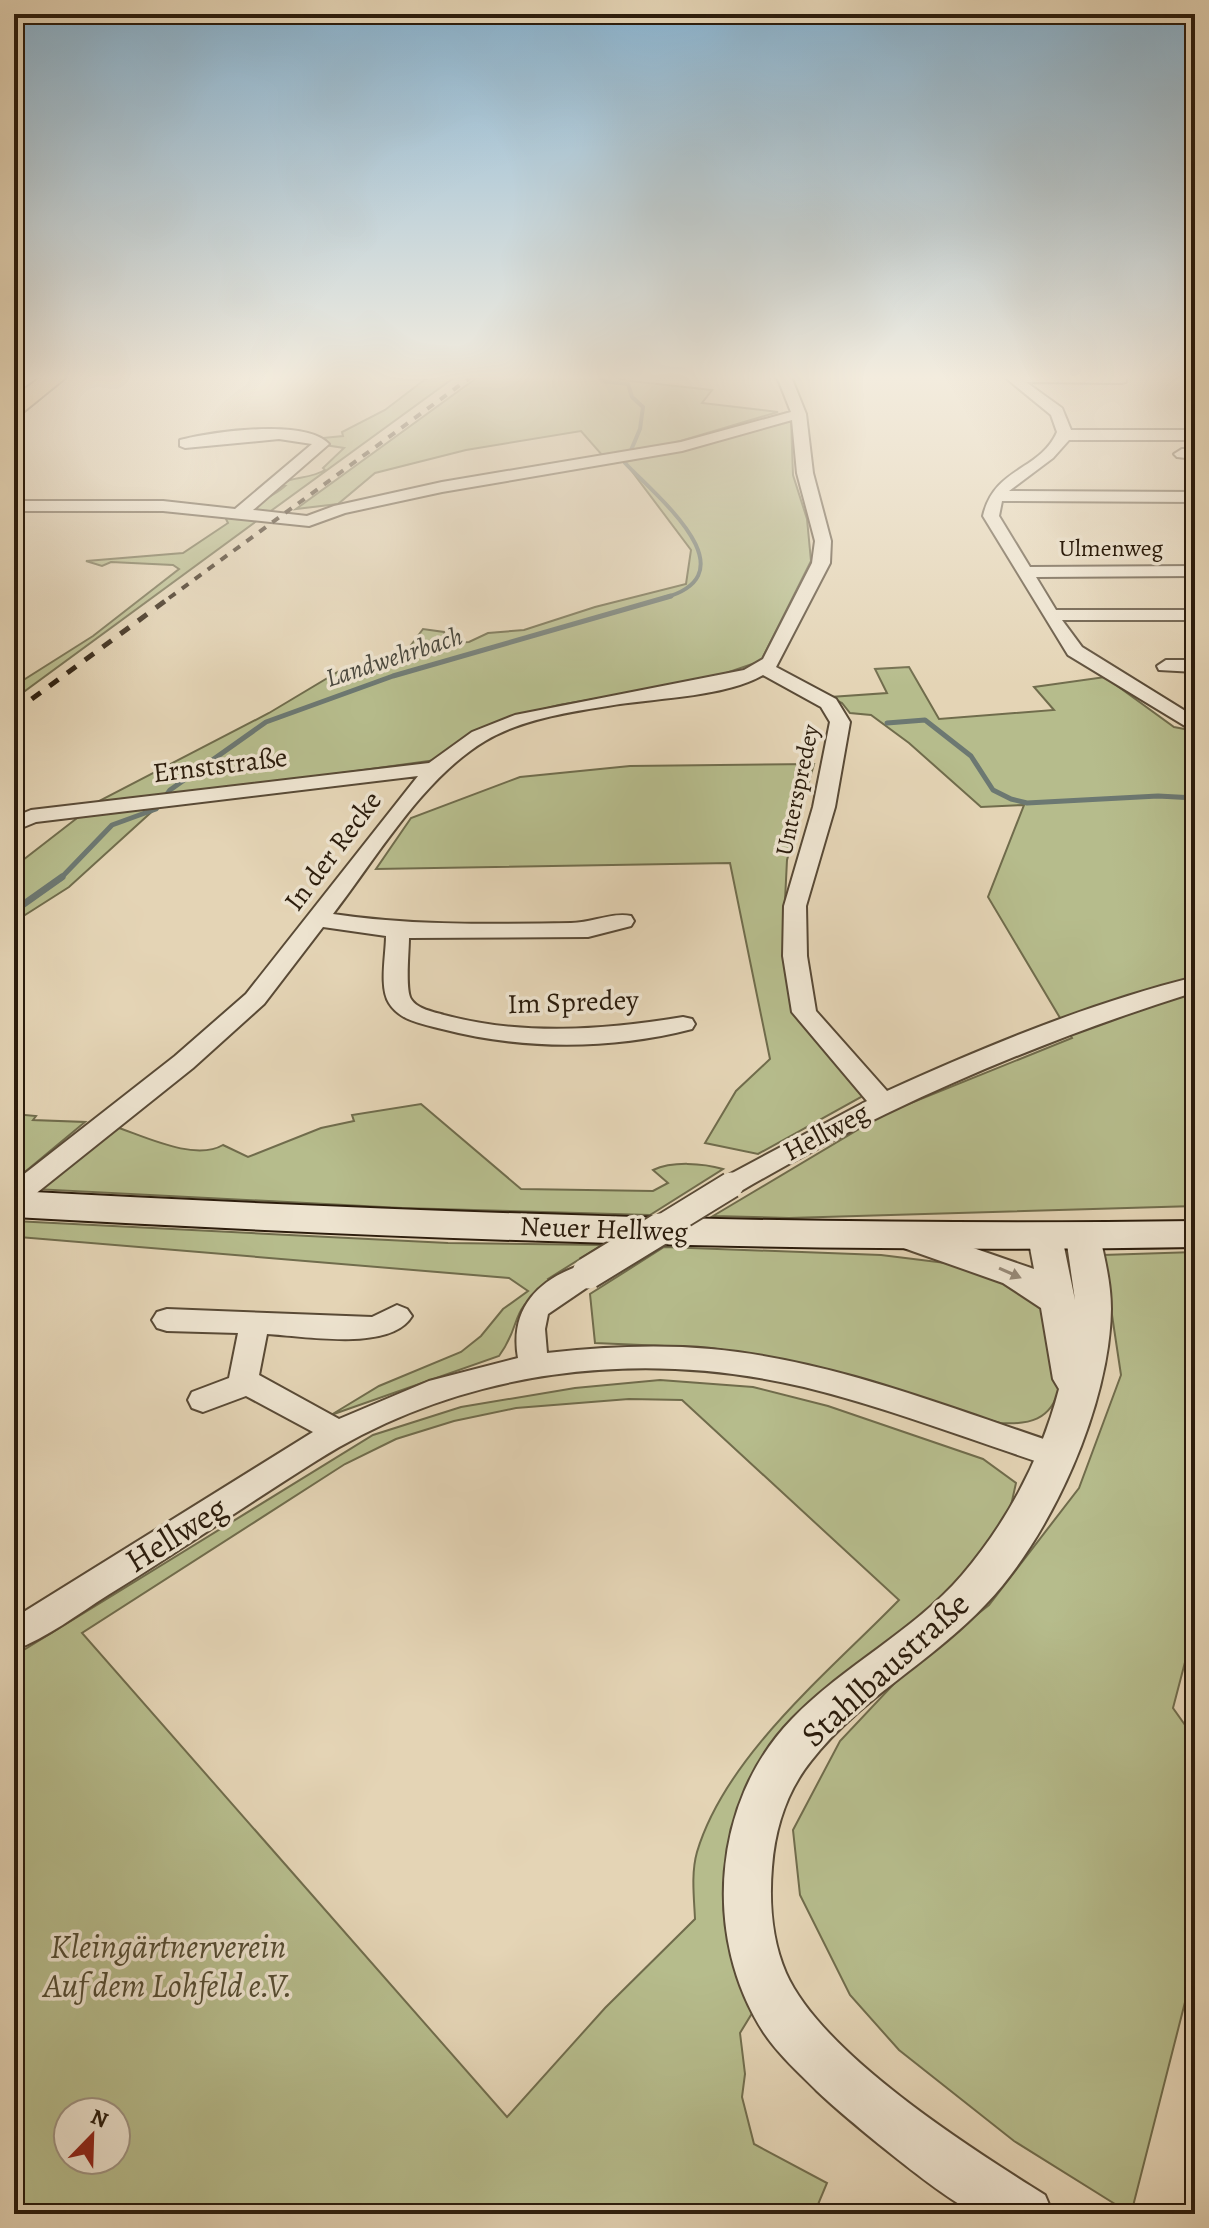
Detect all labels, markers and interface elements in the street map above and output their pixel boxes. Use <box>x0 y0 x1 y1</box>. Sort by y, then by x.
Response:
street label: Ulmenweg <box>1059 532 1163 564</box>
water label: Landwehrbach <box>321 618 467 696</box>
street label: Unterspredey <box>767 721 827 858</box>
street label: Ernststraße <box>151 738 289 792</box>
street label: In der Recke <box>275 783 391 919</box>
street label: Im Spredey <box>507 981 640 1023</box>
street label: Hellweg <box>776 1094 876 1170</box>
street label: Neuer Hellweg <box>519 1207 689 1251</box>
one-way arrow <box>998 1267 1022 1280</box>
street label: Hellweg <box>116 1484 236 1584</box>
street label: Stahlbaustraße <box>791 1581 979 1757</box>
park label: Kleingärtnerverein Auf dem Lohfeld e.V. <box>41 1923 293 2009</box>
north arrow <box>52 2096 132 2176</box>
text: N <box>86 2102 113 2135</box>

